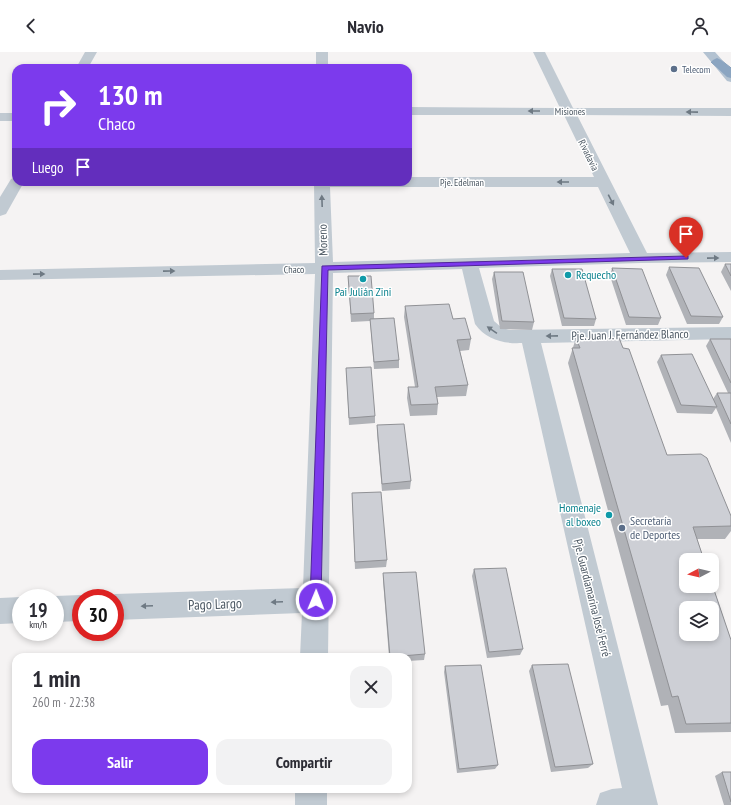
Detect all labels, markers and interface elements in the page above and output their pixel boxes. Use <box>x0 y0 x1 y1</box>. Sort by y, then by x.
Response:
icon: back <box>20 15 42 37</box>
text: Navio <box>347 15 384 38</box>
icon: person <box>689 15 711 37</box>
place label: Telecom <box>682 63 710 76</box>
marker: Telecom <box>669 64 679 74</box>
text: 130 m <box>98 76 162 113</box>
icon: right <box>32 80 84 132</box>
street label: Misiones <box>555 105 586 118</box>
one-way arrow <box>527 108 540 114</box>
one-way arrow <box>685 109 698 115</box>
text: Chaco <box>98 112 135 135</box>
street label: Rivadavia <box>575 137 602 173</box>
icon: arrive <box>72 156 94 178</box>
text: Luego <box>32 158 64 177</box>
street label: Pje. Edelman <box>440 176 484 189</box>
one-way arrow <box>556 179 569 185</box>
one-way arrow <box>319 194 325 207</box>
one-way arrow <box>608 194 615 206</box>
pin <box>669 217 703 258</box>
icon: arrive <box>675 223 697 245</box>
street label: Moreno <box>314 224 331 256</box>
one-way arrow <box>707 254 719 261</box>
street label: Chaco <box>284 263 304 276</box>
place label: Requecho <box>576 267 616 282</box>
one-way arrow <box>163 268 176 274</box>
marker: Requecho <box>563 270 573 280</box>
one-way arrow <box>33 271 46 277</box>
marker: Pai Julián Zini <box>358 274 368 284</box>
place label: Pai Julián Zini <box>335 284 391 299</box>
one-way arrow <box>487 326 498 334</box>
street label: Pje. Juan J. Fernández Blanco <box>571 326 689 343</box>
one-way arrow <box>545 333 558 339</box>
place label: Homenaje al boxeo <box>559 500 601 529</box>
marker: Homenaje al boxeo <box>604 510 614 520</box>
place label: Secretaría de Deportes <box>630 513 680 542</box>
marker: Secretaría de Deportes <box>617 523 627 533</box>
street label: Pje. Guardiamarina José Ferré <box>571 537 614 658</box>
north arrow <box>679 553 719 593</box>
map controls <box>679 553 719 641</box>
position arrow <box>295 579 337 621</box>
speed limit sign: 30 <box>72 589 124 641</box>
street label: Pago Largo <box>188 594 242 614</box>
text: 19 <box>28 597 48 623</box>
one-way arrow <box>271 598 283 605</box>
button: layers <box>679 601 719 641</box>
one-way arrow <box>140 603 153 609</box>
text: km/h <box>29 618 47 631</box>
text: 1 min <box>32 663 80 694</box>
button: close <box>350 666 392 708</box>
text: 260 m · 22:38 <box>32 694 95 711</box>
button: Salir <box>32 739 208 785</box>
button: Compartir <box>216 739 392 785</box>

